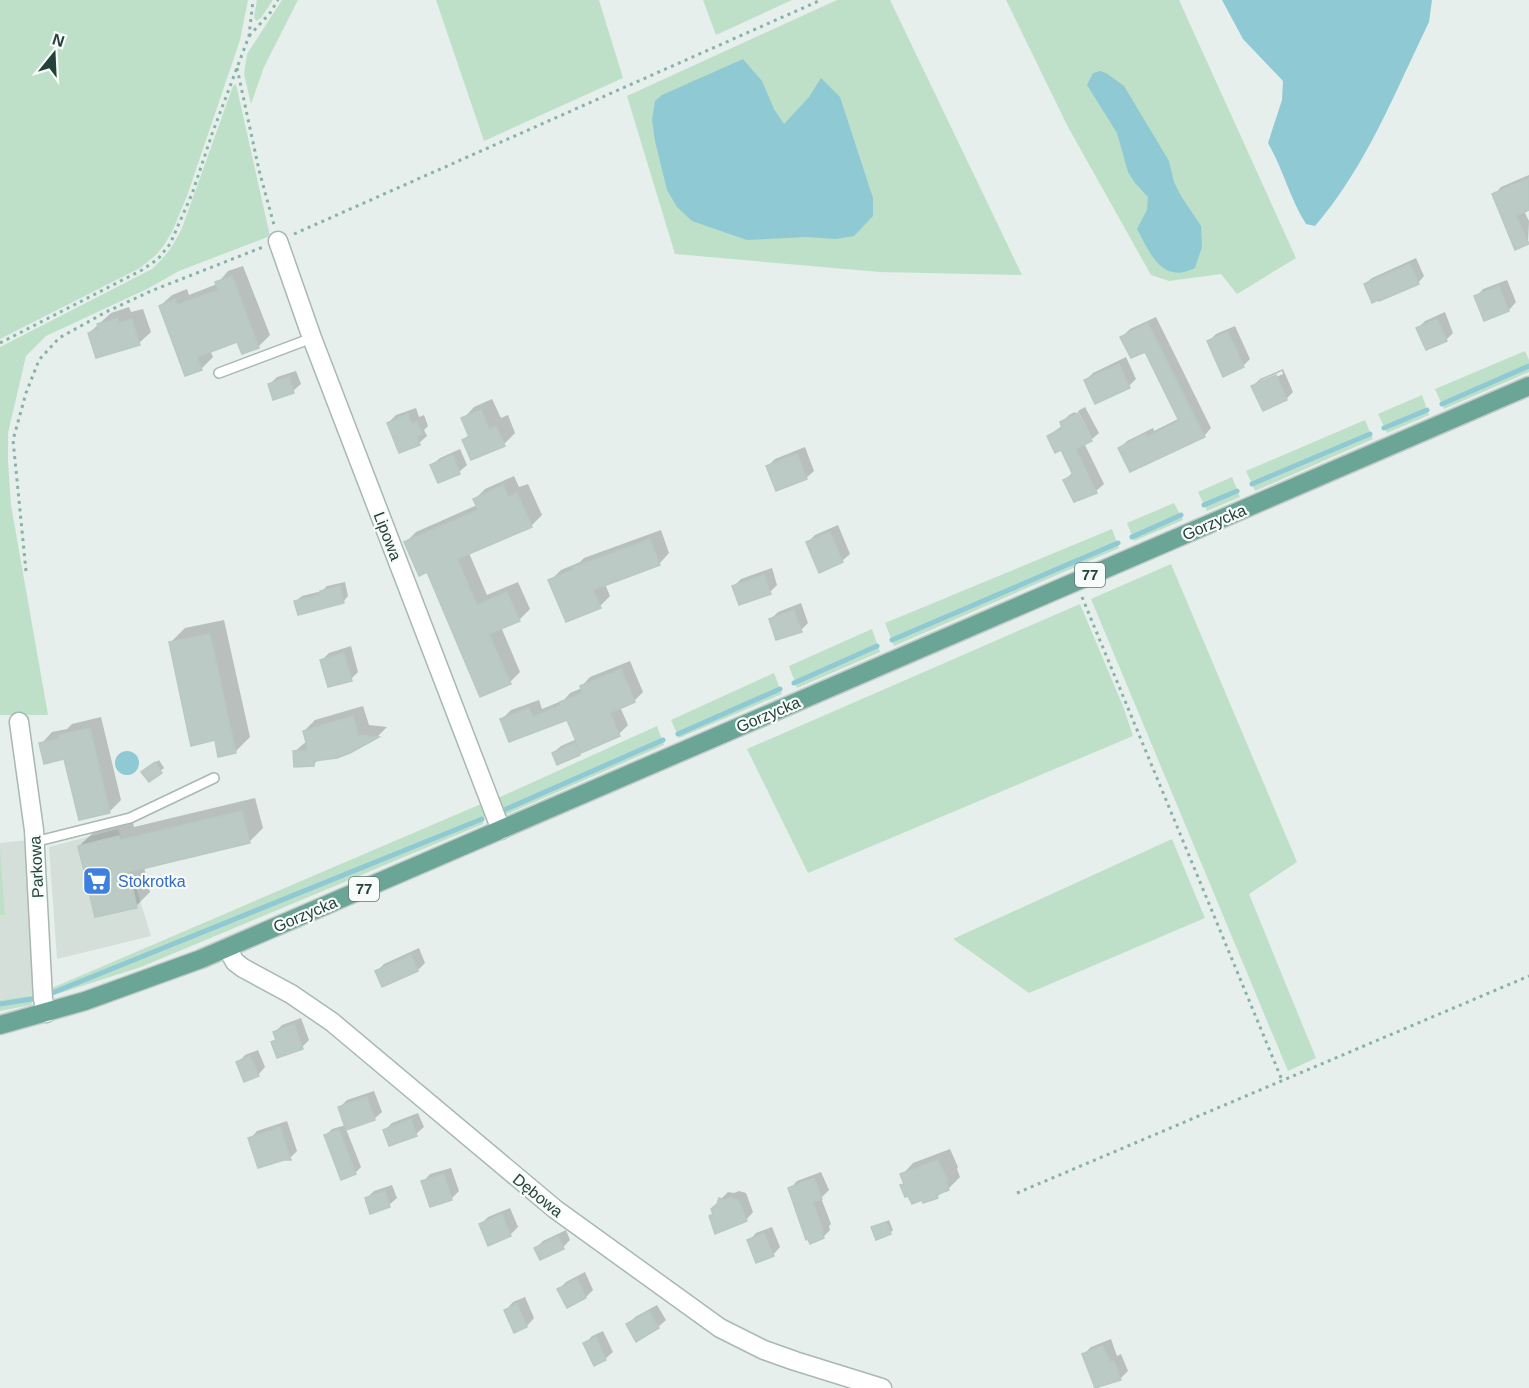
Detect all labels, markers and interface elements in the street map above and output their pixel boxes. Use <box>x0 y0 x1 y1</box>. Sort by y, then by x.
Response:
north arrow <box>24 24 84 84</box>
text: N <box>50 30 67 50</box>
street label: Gorzycka <box>1180 501 1249 543</box>
street label: Lipowa <box>371 509 405 563</box>
road number: 77 <box>1075 563 1105 587</box>
street label: Gorzycka <box>734 693 803 735</box>
street label: Parkowa <box>26 835 47 899</box>
supermarket icon: Stokrotka <box>81 865 113 897</box>
place label: Stokrotka <box>118 873 186 890</box>
road number: 77 <box>349 877 379 901</box>
street label: Gorzycka <box>271 893 340 935</box>
street label: Dębowa <box>510 1170 566 1221</box>

